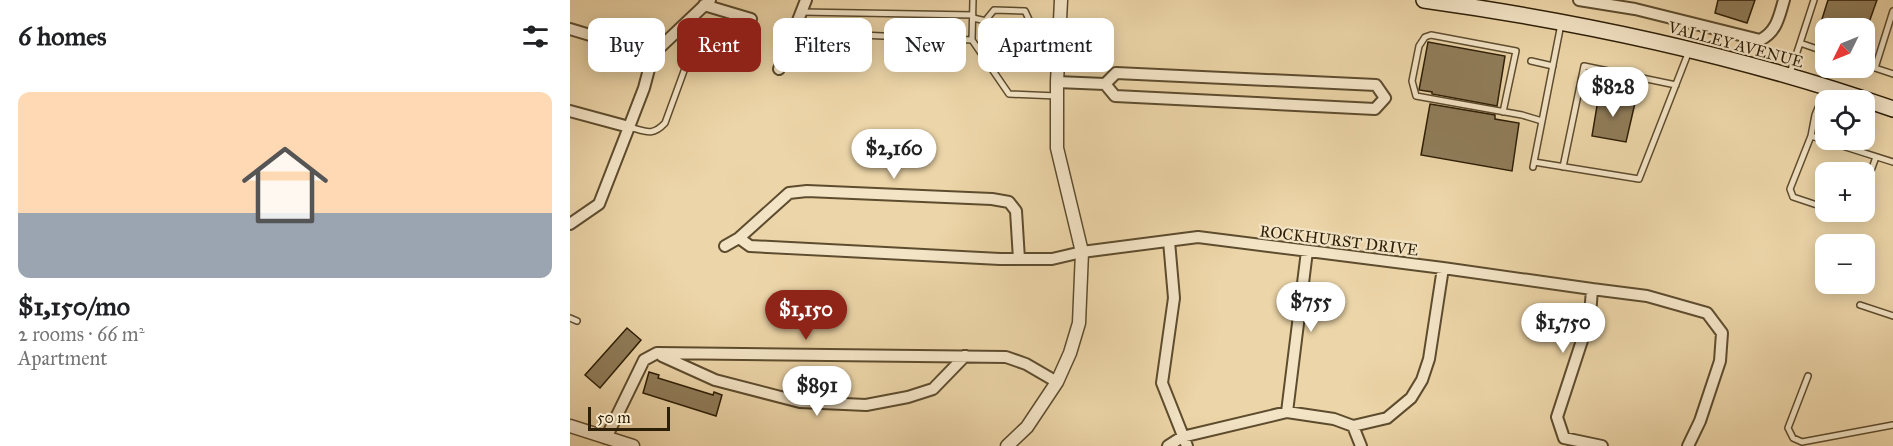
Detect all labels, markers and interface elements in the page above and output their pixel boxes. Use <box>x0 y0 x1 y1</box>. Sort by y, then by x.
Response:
street label: VALLEY AVENUE <box>1665 17 1806 72</box>
chip: Buy <box>588 18 665 72</box>
chip: Rent <box>677 18 761 72</box>
chip: Filters <box>773 18 872 72</box>
chip: New <box>884 18 966 72</box>
chip: Apartment <box>978 18 1114 72</box>
north arrow <box>1815 18 1875 78</box>
map controls <box>1815 18 1875 294</box>
text: 6 homes <box>18 20 107 52</box>
icon: filters <box>519 20 552 53</box>
pin: $828 <box>1577 67 1649 118</box>
text: $828 <box>1591 74 1635 98</box>
button: locate <box>1815 90 1875 150</box>
pin: $2,160 <box>845 129 943 180</box>
icon: home <box>231 131 339 239</box>
text: $2,160 <box>865 136 923 160</box>
button: + <box>1815 162 1875 222</box>
street label: ROCKHURST DRIVE <box>1258 221 1419 260</box>
button: − <box>1815 234 1875 294</box>
pin: $755 <box>1275 282 1347 333</box>
text: $755 <box>1290 289 1332 313</box>
text: $1,150/mo <box>18 290 130 322</box>
pin: $1,150 <box>757 290 855 341</box>
text: $1,150 <box>779 297 833 321</box>
pin: $1,750 <box>1514 303 1612 354</box>
text: $1,750 <box>1535 310 1591 334</box>
text: 2 rooms · 66 m² <box>18 322 144 346</box>
text: Apartment <box>18 346 107 370</box>
pin: $891 <box>781 366 853 417</box>
text: $891 <box>796 373 838 397</box>
scale bar <box>588 404 670 432</box>
text: 50 m <box>597 408 631 427</box>

